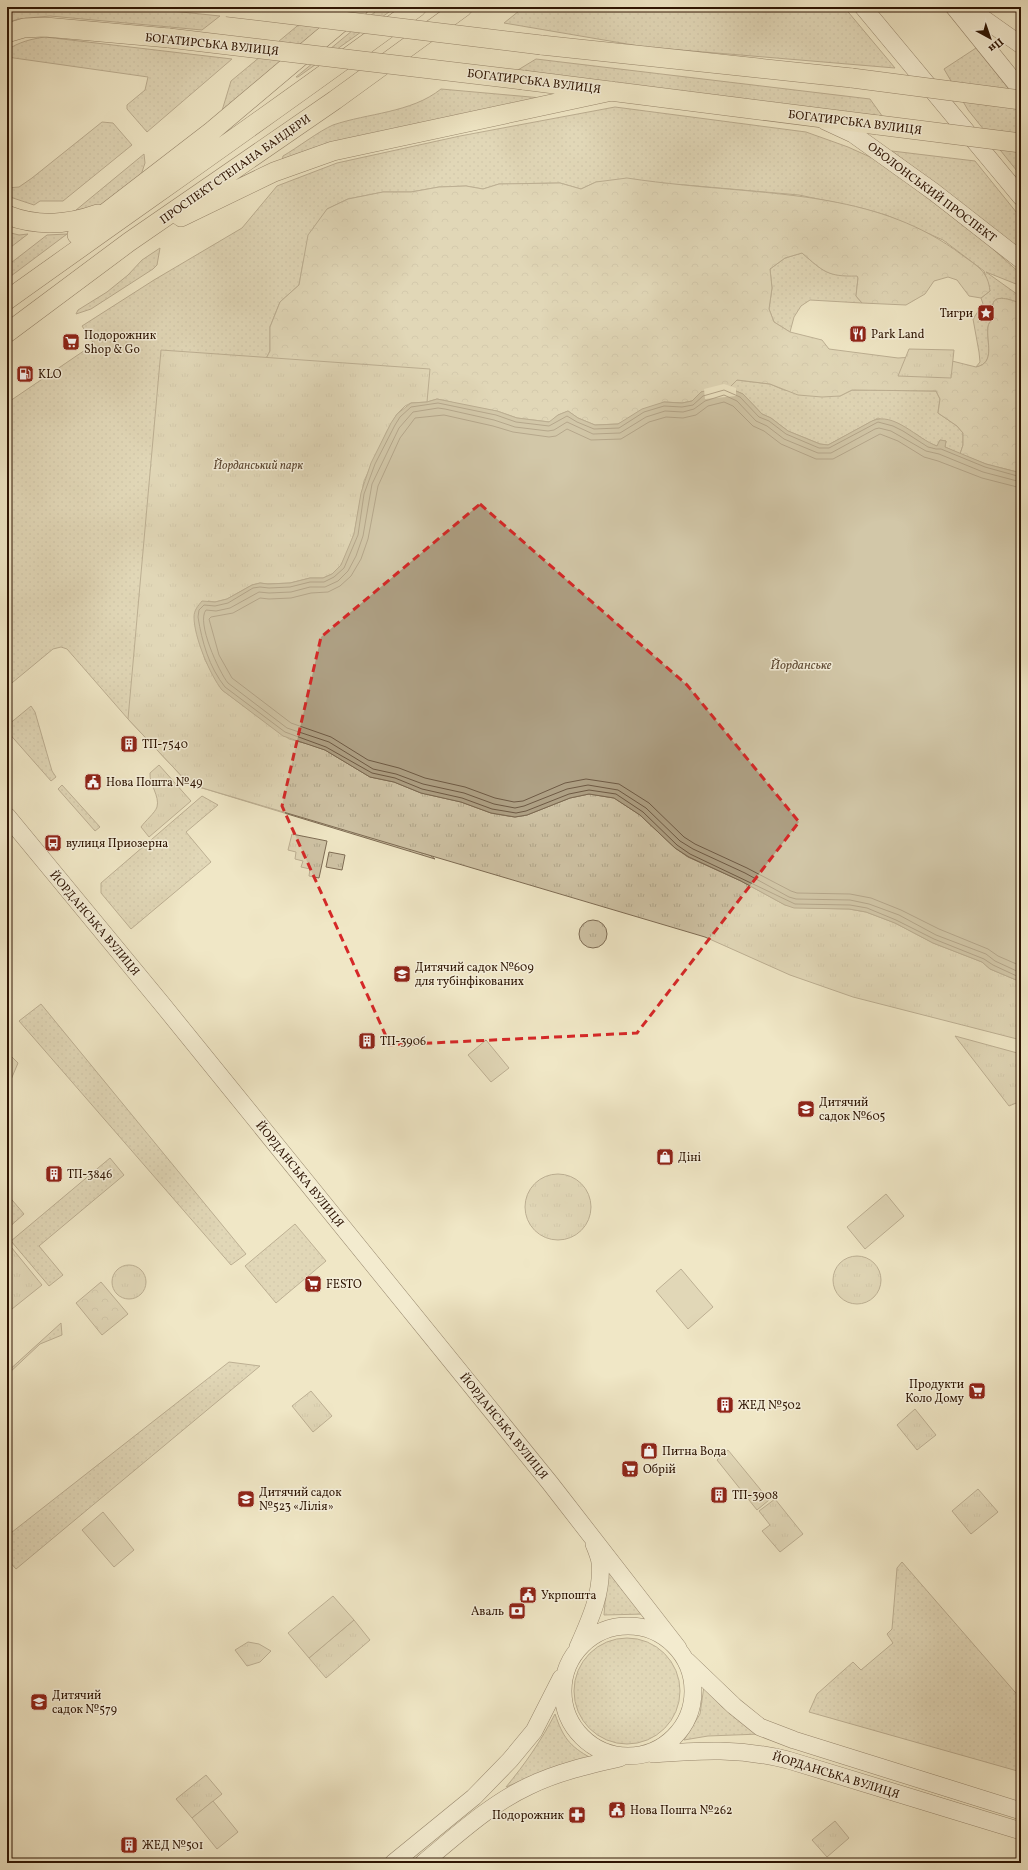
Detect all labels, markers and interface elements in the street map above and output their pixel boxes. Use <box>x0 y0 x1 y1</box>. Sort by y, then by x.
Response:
north arrow <box>970 18 1010 58</box>
street label: БОГАТИРСЬКА ВУЛИЦЯ <box>144 30 280 60</box>
text: Пн <box>985 34 1006 55</box>
street label: БОГАТИРСЬКА ВУЛИЦЯ <box>466 66 602 98</box>
street label: БОГАТИРСЬКА ВУЛИЦЯ <box>787 107 923 139</box>
street label: ПРОСПЕКТ СТЕПАНА БАНДЕРИ <box>157 111 314 228</box>
street label: ОБОЛОНСЬКИЙ ПРОСПЕКТ <box>864 138 1000 247</box>
place icon: Тигри <box>976 303 996 323</box>
place label: Тигри <box>940 306 973 322</box>
restaurant icon: Park Land <box>848 324 868 344</box>
place label: Park Land <box>871 327 925 343</box>
place label: Подорожник Shop & Go <box>84 328 157 358</box>
supermarket icon: Подорожник Shop & Go <box>61 332 81 352</box>
fuel station icon: KLO <box>15 364 35 384</box>
place label: KLO <box>38 367 62 383</box>
park label: Йорданський парк <box>213 458 303 474</box>
water label: Йорданське <box>770 657 832 675</box>
building icon: ТП-7540 <box>119 734 139 754</box>
place label: ТП-7540 <box>142 737 188 753</box>
public building icon: Нова Пошта №49 <box>83 772 103 792</box>
place label: Нова Пошта №49 <box>106 775 203 791</box>
bus stop icon: вулиця Приозерна <box>43 833 63 853</box>
place label: вулиця Приозерна <box>66 836 168 852</box>
street label: ЙОРДАНСЬКА ВУЛИЦЯ <box>46 867 144 980</box>
place label: Дитячий садок №609 для тубінфікованих <box>415 960 534 990</box>
school or university icon: Дитячий садок №609 для тубінфікованих <box>392 964 412 984</box>
building icon: ТП-3906 <box>357 1031 377 1051</box>
place label: ТП-3906 <box>380 1034 426 1050</box>
place label: Дитячий садок №605 <box>819 1095 885 1125</box>
school or university icon: Дитячий садок №605 <box>796 1099 816 1119</box>
street label: ЙОРДАНСЬКА ВУЛИЦЯ <box>251 1117 348 1231</box>
shop icon: Діні <box>655 1147 675 1167</box>
place label: Діні <box>678 1150 702 1166</box>
building icon: ТП-3846 <box>44 1164 64 1184</box>
place label: ТП-3846 <box>67 1167 112 1183</box>
supermarket icon: FESTO <box>303 1274 323 1294</box>
place label: FESTO <box>326 1277 362 1293</box>
street label: ЙОРДАНСЬКА ВУЛИЦЯ <box>455 1369 552 1483</box>
place label: Продукти Коло Дому <box>905 1377 964 1407</box>
supermarket icon: Продукти Коло Дому <box>967 1381 987 1401</box>
building icon: ЖЕД №502 <box>715 1395 735 1415</box>
place label: ЖЕД №502 <box>738 1398 801 1414</box>
shop icon: Питна Вода <box>639 1441 659 1461</box>
place label: Питна Вода <box>662 1444 727 1460</box>
supermarket icon: Обрій <box>620 1459 640 1479</box>
place label: Обрій <box>643 1462 676 1478</box>
place label: Дитячий садок №523 «Лілія» <box>259 1485 342 1515</box>
building icon: ТП-3908 <box>709 1485 729 1505</box>
place label: ТП-3908 <box>732 1488 778 1504</box>
school or university icon: Дитячий садок №523 «Лілія» <box>236 1489 256 1509</box>
public building icon: Укрпошта <box>518 1585 538 1605</box>
place label: Укрпошта <box>541 1588 597 1604</box>
bank icon: Аваль <box>507 1601 527 1621</box>
place label: Аваль <box>471 1604 504 1620</box>
place label: Дитячий садок №579 <box>52 1688 117 1718</box>
school or university icon: Дитячий садок №579 <box>29 1692 49 1712</box>
street label: ЙОРДАНСЬКА ВУЛИЦЯ <box>770 1748 902 1803</box>
public building icon: Нова Пошта №262 <box>607 1800 627 1820</box>
place label: Нова Пошта №262 <box>630 1803 732 1819</box>
pharmacy icon: Подорожник <box>567 1805 587 1825</box>
place label: Подорожник <box>492 1808 565 1824</box>
building icon: ЖЕД №501 <box>119 1835 139 1855</box>
place label: ЖЕД №501 <box>142 1838 203 1854</box>

